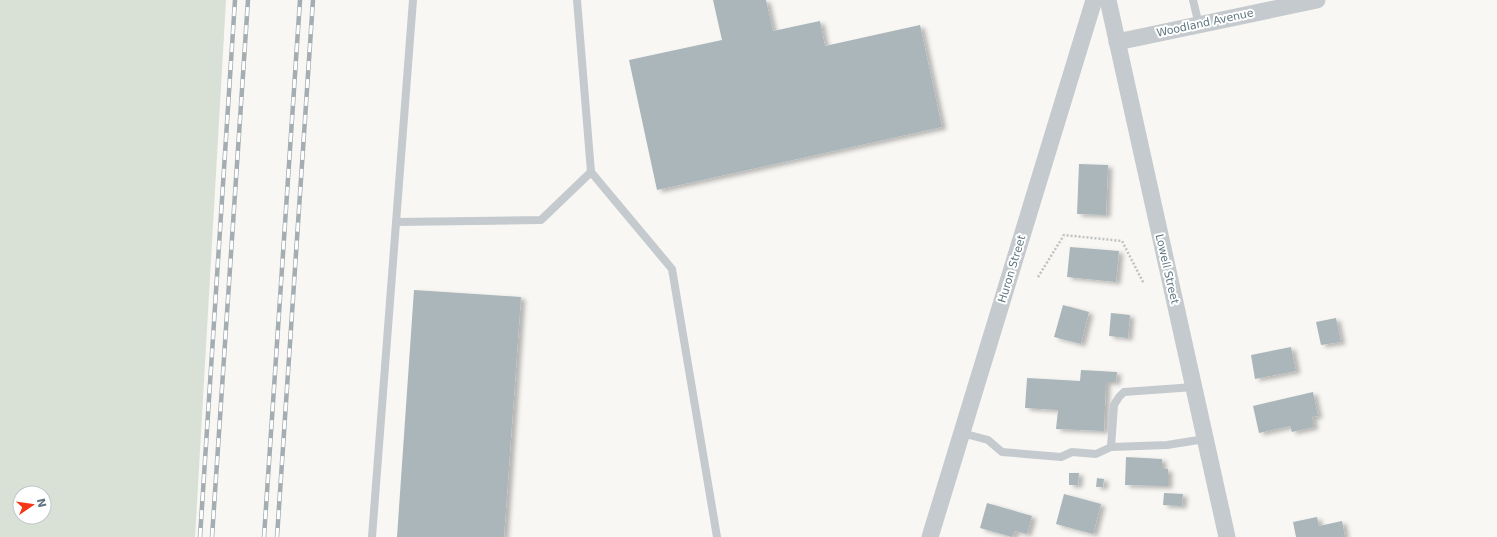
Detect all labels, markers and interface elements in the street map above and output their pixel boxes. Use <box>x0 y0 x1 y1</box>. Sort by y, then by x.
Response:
street label: Woodland Avenue <box>1155 6 1255 40</box>
street label: Huron Street <box>996 233 1029 304</box>
street label: Lowell Street <box>1153 233 1182 306</box>
north arrow <box>12 485 52 525</box>
text: N <box>34 497 49 509</box>

